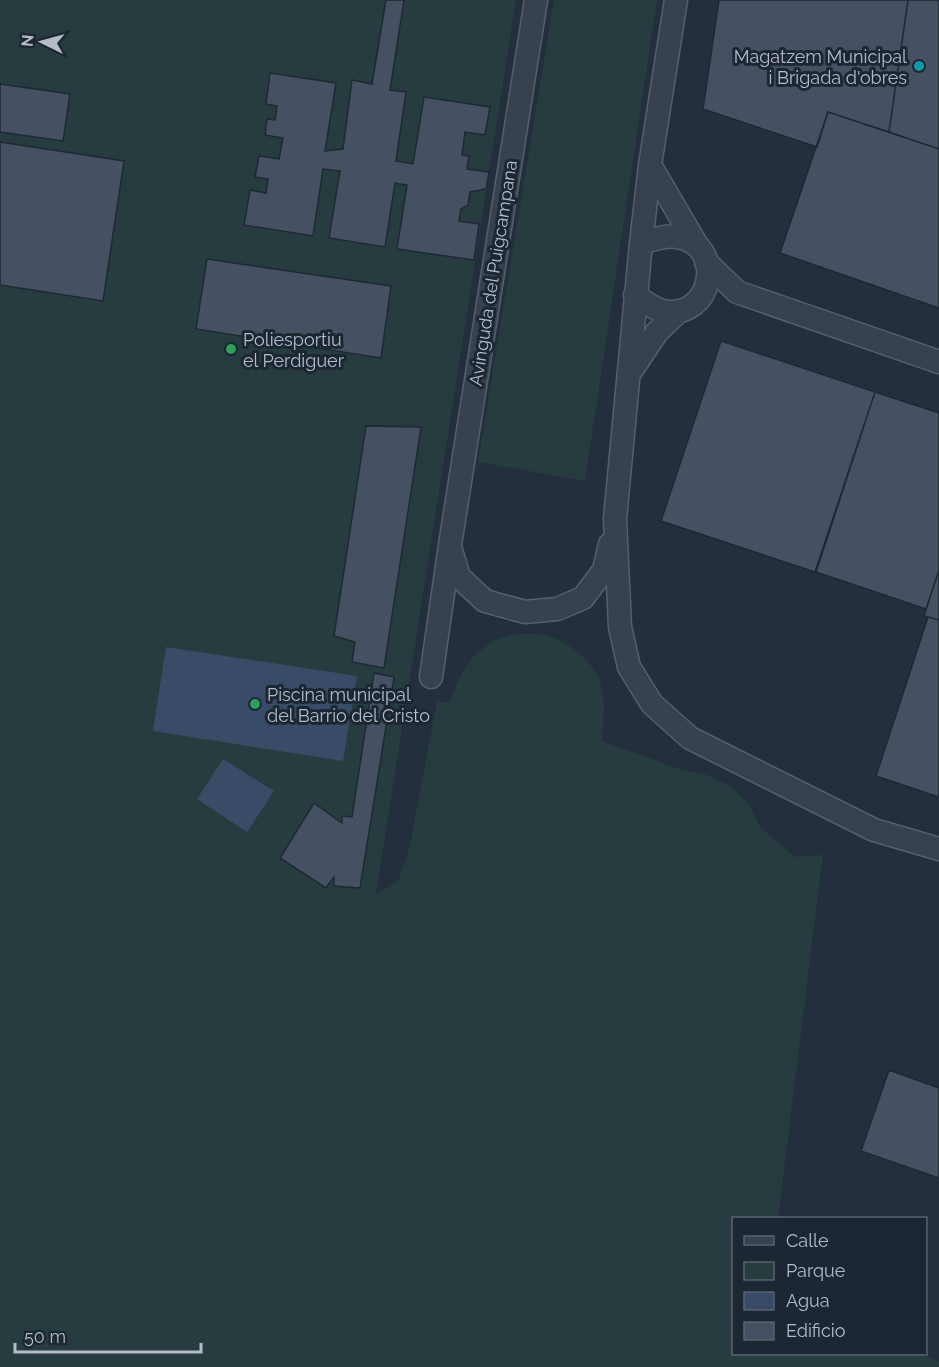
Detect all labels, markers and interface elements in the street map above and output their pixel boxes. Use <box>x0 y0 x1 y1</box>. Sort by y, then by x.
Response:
north arrow <box>12 12 72 72</box>
text: N <box>18 34 38 48</box>
place label: Magatzem Municipal i Brigada d'obres <box>734 46 907 88</box>
marker: Magatzem Municipal i Brigada d'obres <box>912 59 926 73</box>
street label: Avinguda del Puigcampana <box>465 159 521 387</box>
place label: Poliesportiu el Perdiguer <box>243 329 345 371</box>
marker: Poliesportiu el Perdiguer <box>224 342 238 356</box>
place label: Piscina municipal del Barrio del Cristo <box>267 684 430 726</box>
marker: Piscina municipal del Barrio del Cristo <box>248 697 262 711</box>
legend <box>732 1217 927 1355</box>
text: Calle <box>786 1230 829 1251</box>
text: Parque <box>786 1260 846 1281</box>
text: Agua <box>786 1290 830 1311</box>
scale bar <box>15 1316 201 1354</box>
text: Edificio <box>786 1320 846 1341</box>
text: 50 m <box>24 1326 66 1347</box>

